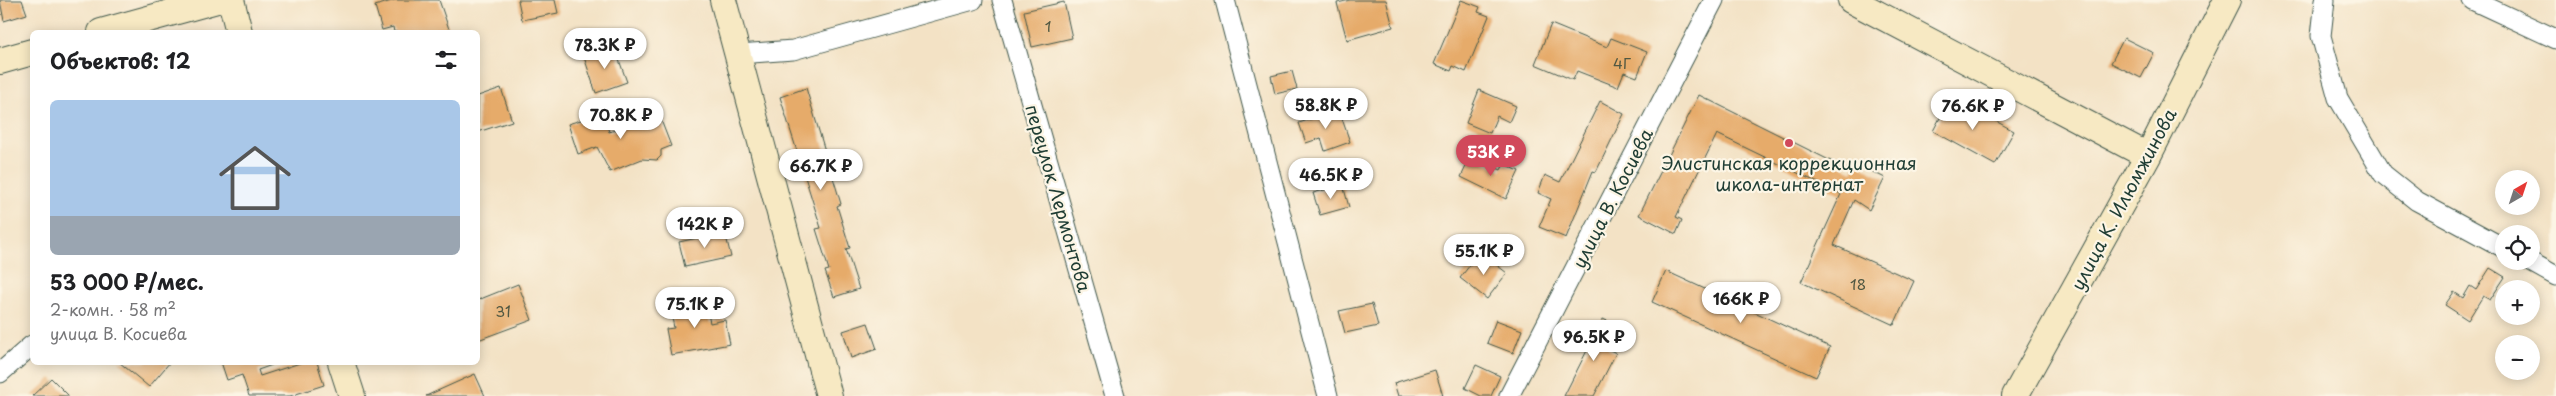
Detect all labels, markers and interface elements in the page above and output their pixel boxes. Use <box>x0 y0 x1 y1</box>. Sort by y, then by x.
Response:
house number: 1 <box>1045 14 1051 37</box>
pin: 78.3K ₽ <box>559 28 651 70</box>
text: 78.3K ₽ <box>575 32 635 56</box>
text: Объектов: 12 <box>50 44 191 76</box>
icon: filters <box>432 46 460 74</box>
house number: 4Г <box>1613 51 1632 74</box>
pin: 58.8K ₽ <box>1280 88 1372 130</box>
pin: 76.6K ₽ <box>1927 88 2019 131</box>
text: 58.8K ₽ <box>1295 92 1357 116</box>
text: 76.6K ₽ <box>1942 93 2004 117</box>
pin: 70.8K ₽ <box>575 98 667 140</box>
street label: переулок Лермонтова <box>1019 101 1099 296</box>
text: 70.8K ₽ <box>590 102 652 126</box>
street label: улица К. Илюмжинова <box>2064 103 2183 295</box>
street label: улица В. Косиева <box>1565 123 1659 273</box>
icon: home <box>210 133 300 223</box>
pin: 53K ₽ <box>1456 134 1526 177</box>
marker: Элистинская коррекционная школа-интернат <box>1783 137 1795 149</box>
text: 53K ₽ <box>1467 139 1515 163</box>
pin: 66.7K ₽ <box>775 148 867 191</box>
place label: Элистинская коррекционная школа-интернат <box>1661 149 1917 197</box>
text: 66.7K ₽ <box>790 153 852 177</box>
pin: 46.5K ₽ <box>1285 158 1377 200</box>
text: 46.5K ₽ <box>1299 162 1363 186</box>
north arrow <box>2495 170 2540 215</box>
map controls <box>2495 170 2540 380</box>
pin: 142K ₽ <box>664 206 746 249</box>
text: 142K ₽ <box>677 211 733 235</box>
button: locate <box>2495 225 2540 270</box>
pin: 55.1K ₽ <box>1438 234 1530 276</box>
text: 55.1K ₽ <box>1455 238 1513 262</box>
text: 53 000 ₽/мес. <box>50 265 204 297</box>
house number: 18 <box>1850 272 1866 295</box>
button: + <box>2495 280 2540 325</box>
pin: 166K ₽ <box>1700 282 1782 324</box>
pin: 75.1K ₽ <box>649 286 741 329</box>
text: 166K ₽ <box>1713 286 1769 310</box>
text: 75.1K ₽ <box>666 291 724 315</box>
text: 2-комн. · 58 m² <box>50 297 176 321</box>
house number: 31 <box>495 299 511 322</box>
pin: 96.5K ₽ <box>1548 320 1640 362</box>
text: улица В. Косиева <box>50 321 187 345</box>
text: 96.5K ₽ <box>1563 324 1625 348</box>
button: − <box>2495 335 2540 380</box>

